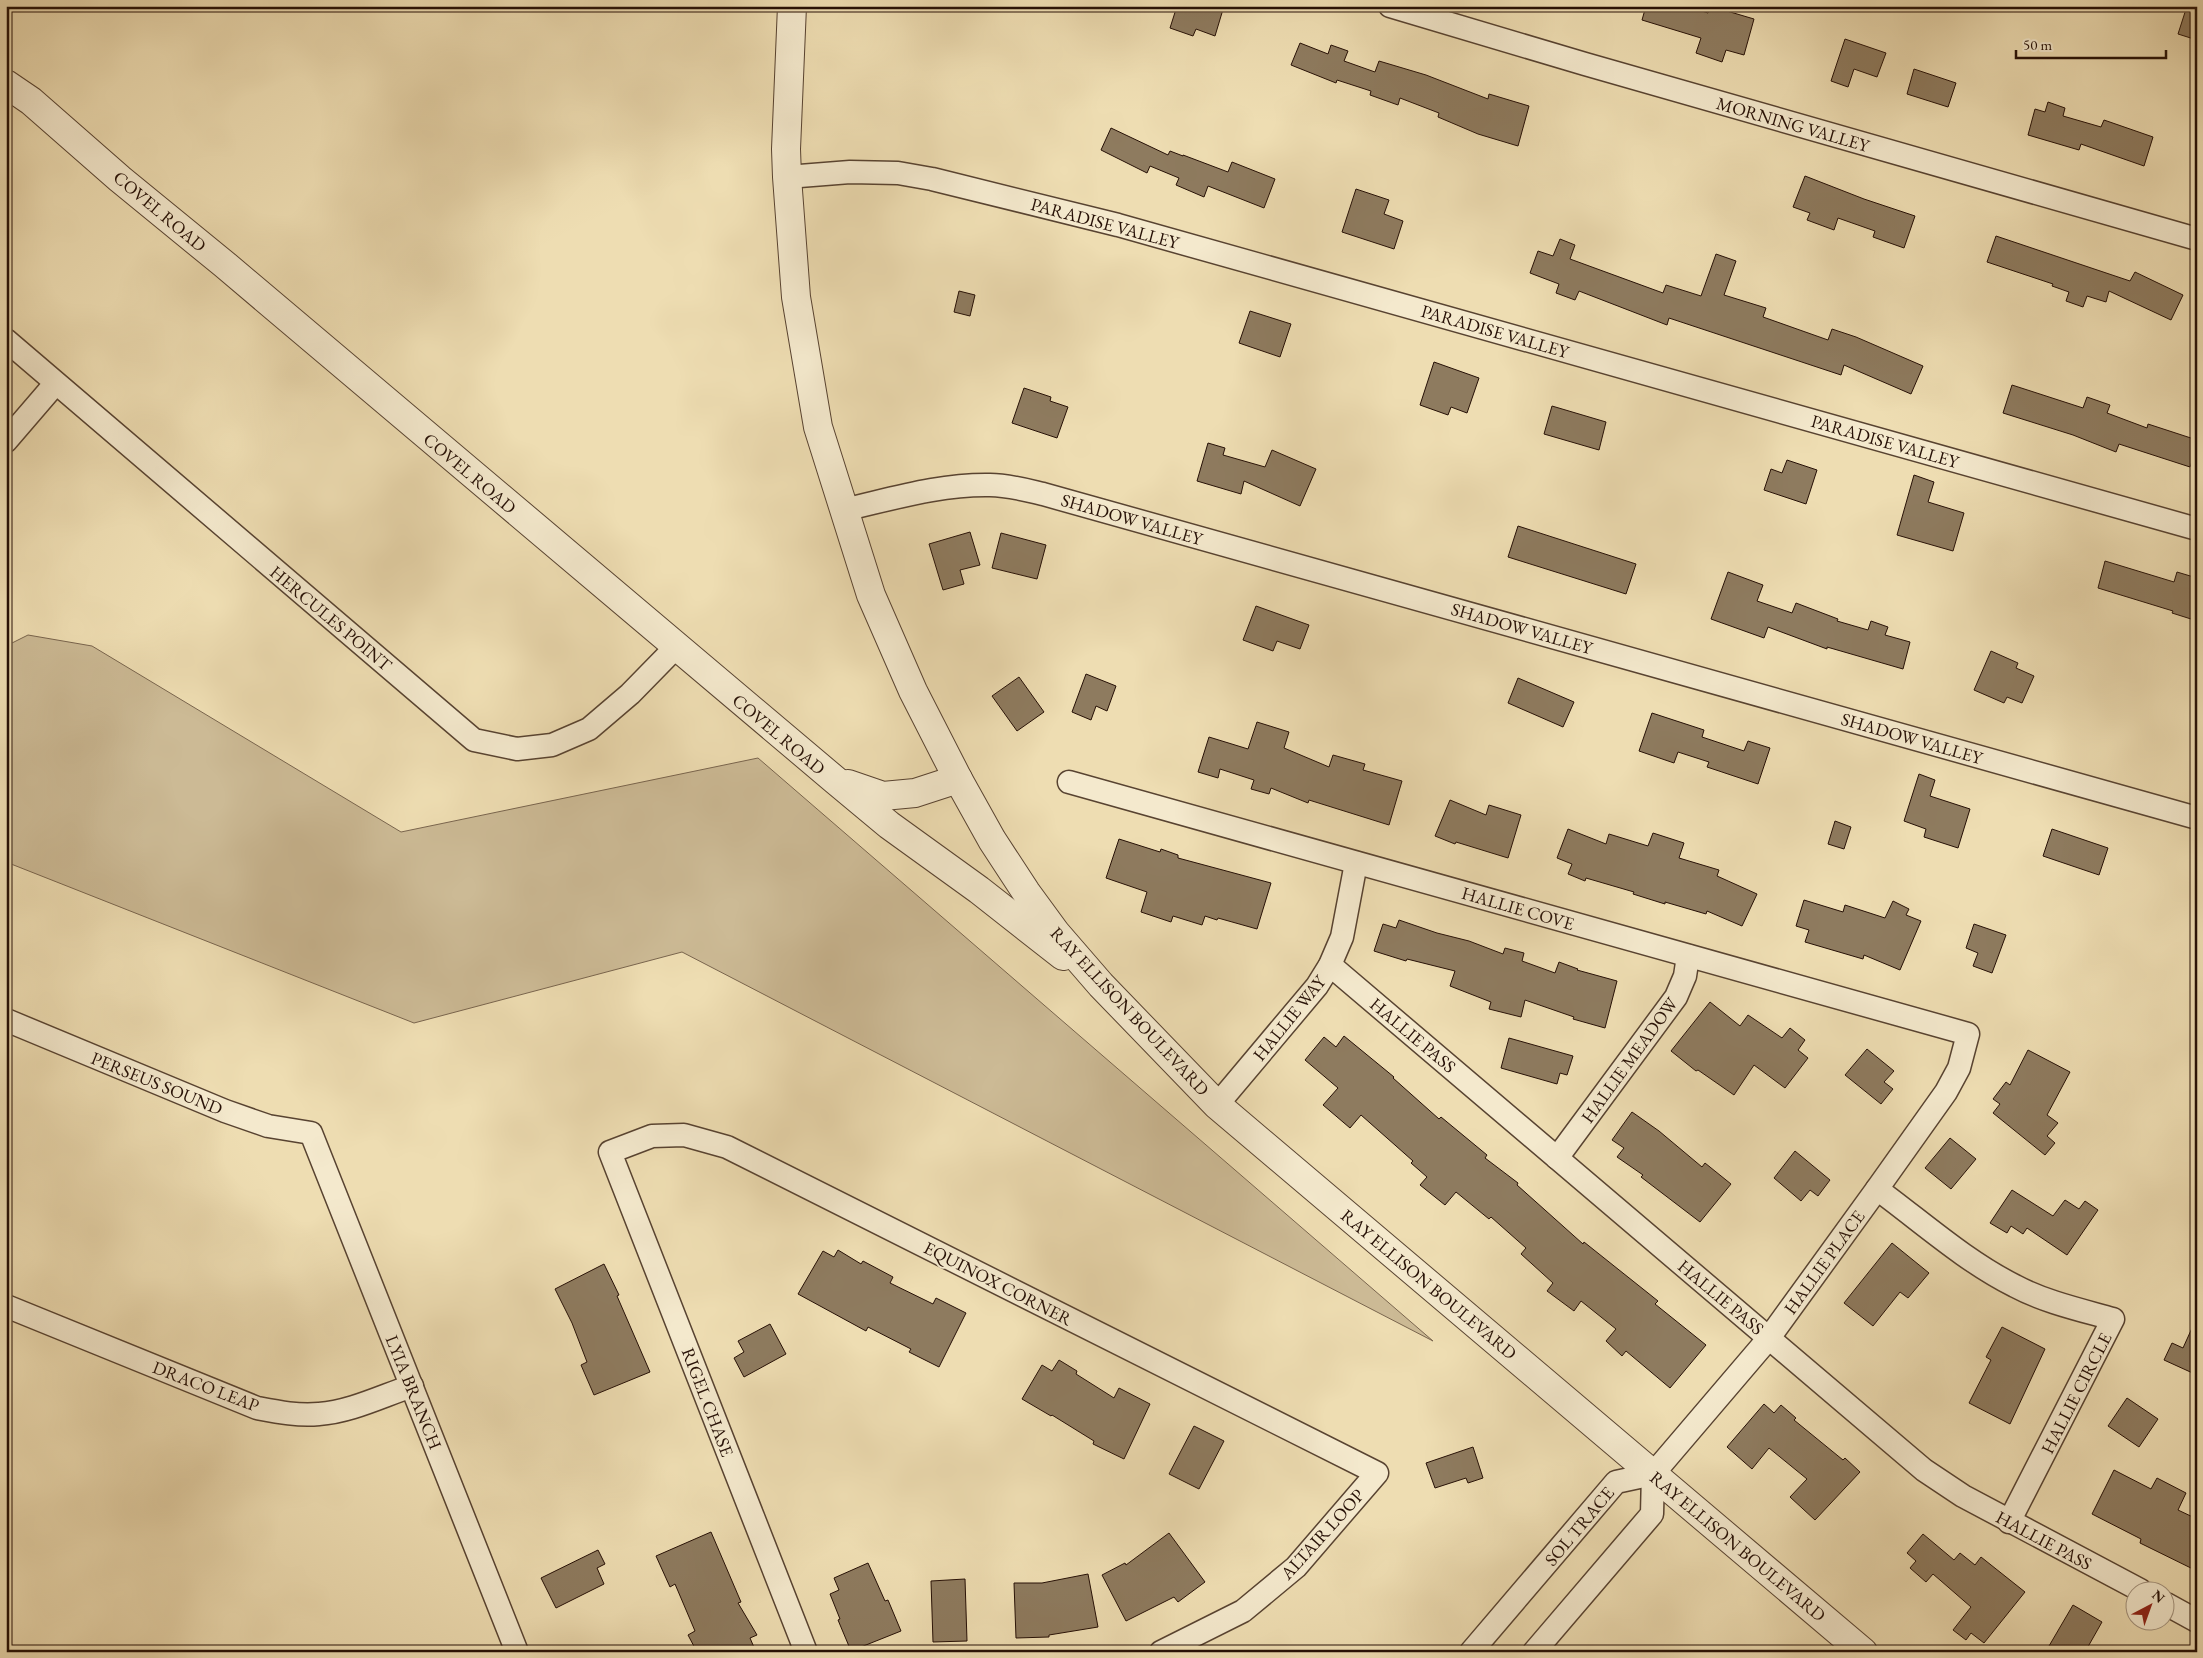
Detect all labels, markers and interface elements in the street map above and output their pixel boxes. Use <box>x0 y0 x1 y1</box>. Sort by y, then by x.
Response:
scale bar <box>2016 28 2166 60</box>
text: 50 m <box>2023 35 2052 54</box>
street label: MORNING VALLEY <box>1714 91 1874 157</box>
street label: COVEL ROAD <box>109 165 211 257</box>
street label: PARADISE VALLEY <box>1028 192 1183 254</box>
street label: PARADISE VALLEY <box>1419 299 1573 363</box>
street label: PARADISE VALLEY <box>1809 409 1963 473</box>
street label: COVEL ROAD <box>419 427 521 519</box>
street label: SHADOW VALLEY <box>1059 488 1207 551</box>
street label: HERCULES POINT <box>265 560 397 676</box>
street label: SHADOW VALLEY <box>1449 597 1597 660</box>
street label: COVEL ROAD <box>728 688 830 780</box>
street label: SHADOW VALLEY <box>1839 707 1987 770</box>
street label: HALLIE COVE <box>1459 881 1577 935</box>
street label: RAY ELLISON BOULEVARD <box>1046 922 1214 1100</box>
street label: HALLIE WAY <box>1247 969 1332 1065</box>
street label: HALLIE PASS <box>1365 992 1461 1078</box>
street label: HALLIE MEADOW <box>1576 992 1683 1127</box>
street label: PERSEUS SOUND <box>88 1046 226 1120</box>
street label: RAY ELLISON BOULEVARD <box>1336 1204 1522 1364</box>
street label: HALLIE PLACE <box>1778 1205 1870 1319</box>
street label: EQUINOX CORNER <box>920 1236 1076 1330</box>
street label: HALLIE PASS <box>1673 1254 1769 1340</box>
street label: HALLIE CIRCLE <box>2036 1328 2116 1458</box>
street label: LYIA BRANCH <box>381 1331 447 1453</box>
street label: RIGEL CHASE <box>677 1344 739 1460</box>
street label: DRACO LEAP <box>149 1355 263 1417</box>
street label: RAY ELLISON BOULEVARD <box>1645 1466 1831 1626</box>
street label: SOL TRACE <box>1539 1482 1619 1570</box>
street label: ALTAIR LOOP <box>1275 1484 1369 1585</box>
street label: HALLIE PASS <box>1992 1505 2096 1575</box>
north arrow <box>2126 1580 2176 1630</box>
text: N <box>2148 1586 2169 1607</box>

